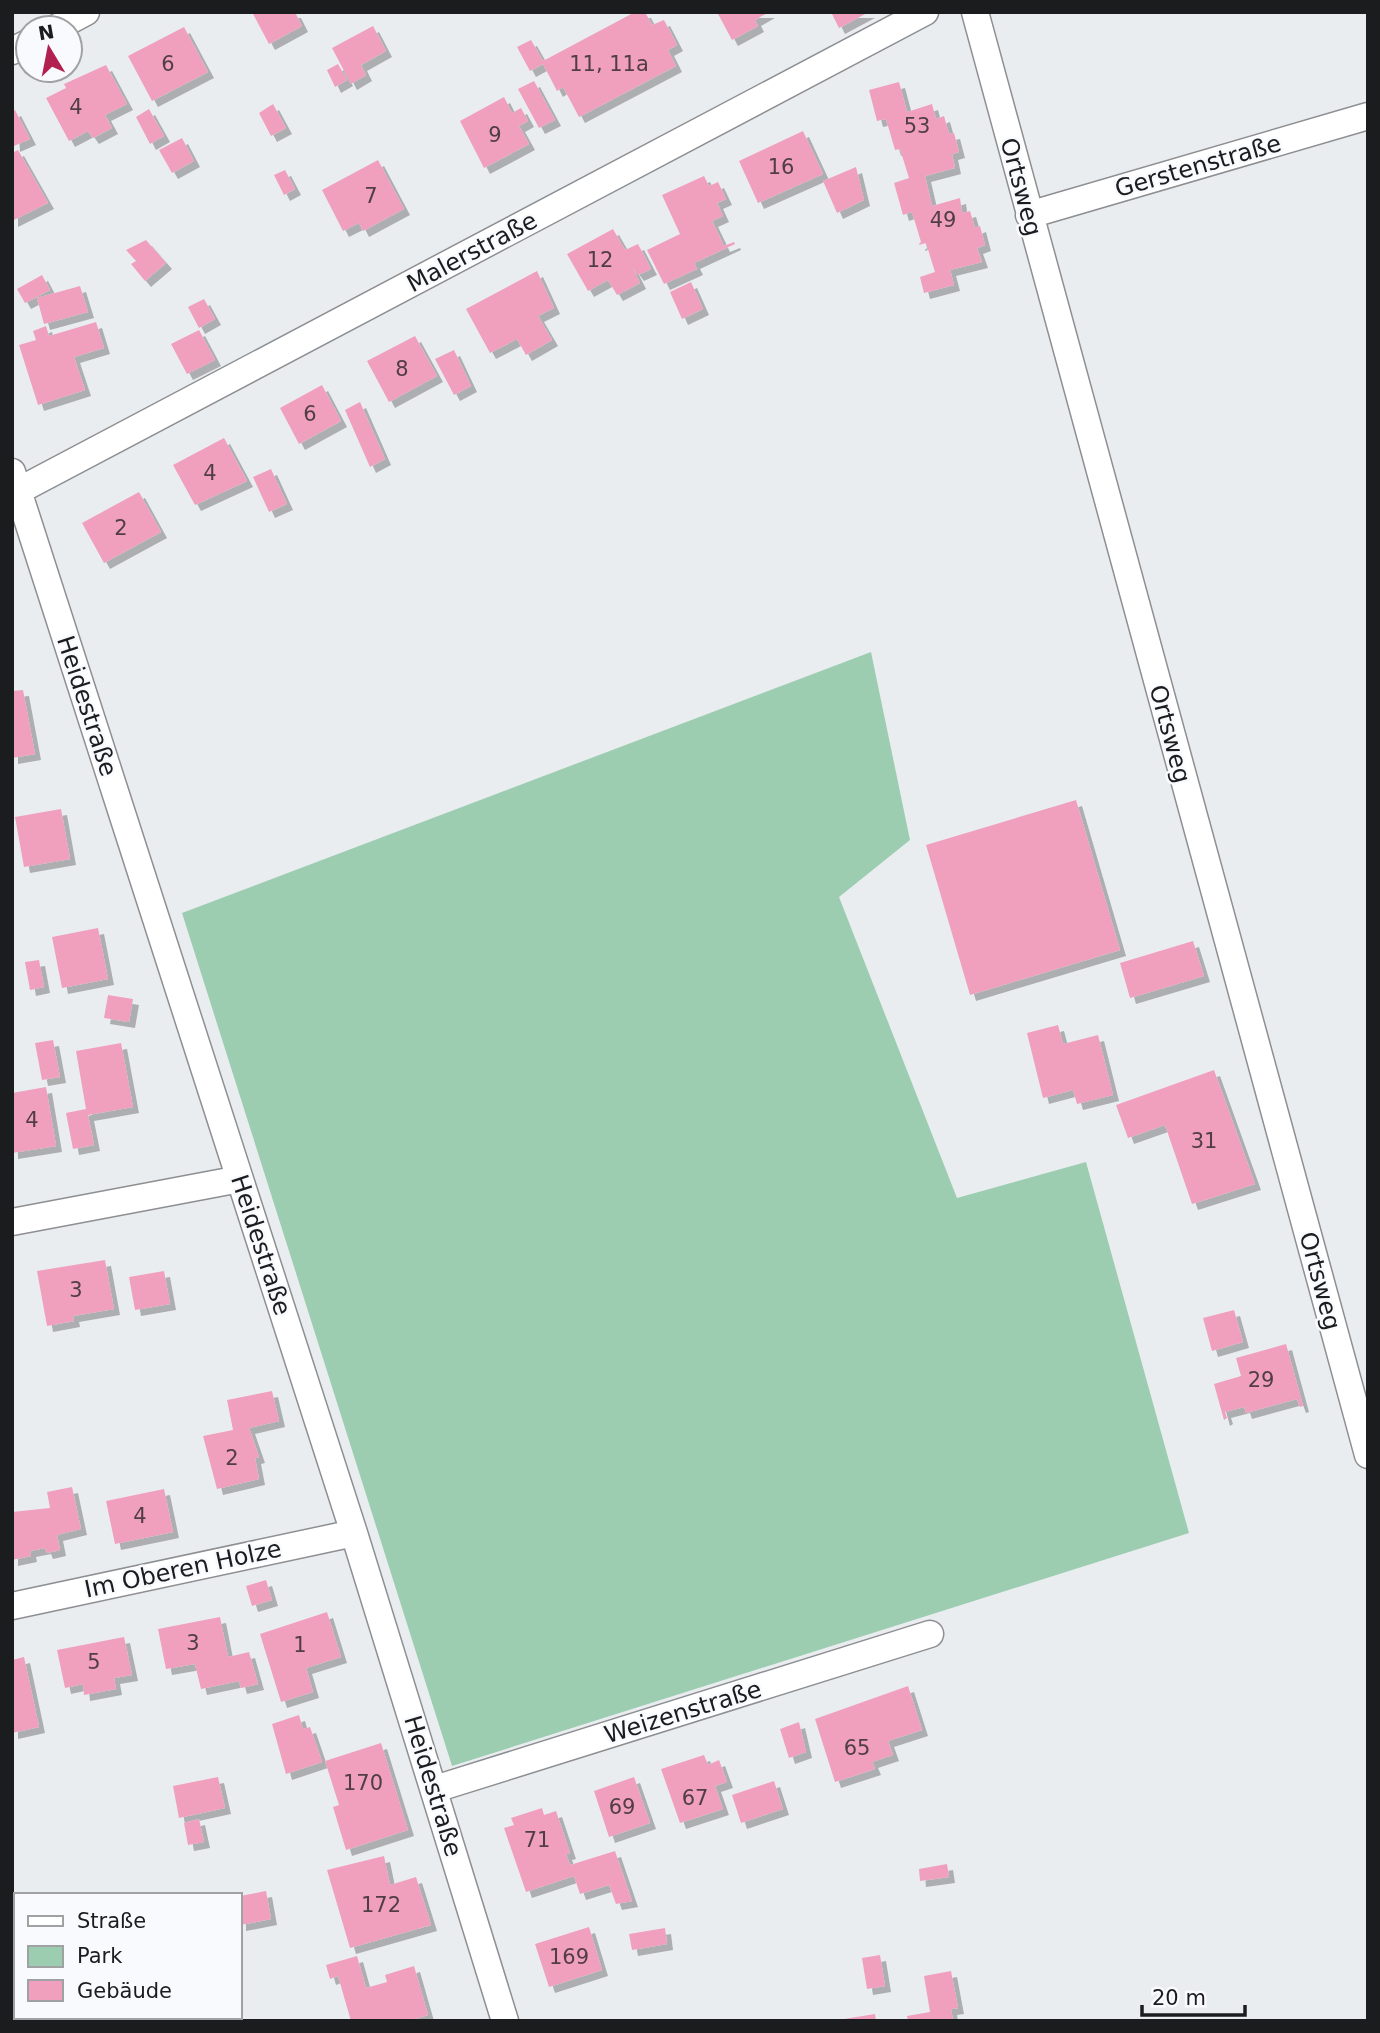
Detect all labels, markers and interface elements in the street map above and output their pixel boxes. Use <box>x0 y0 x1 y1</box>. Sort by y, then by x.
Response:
north arrow <box>14 14 84 84</box>
text: N <box>36 20 56 44</box>
house number: 6 <box>161 52 175 76</box>
house number: 11, 11a <box>569 52 649 76</box>
house number: 4 <box>69 95 83 119</box>
house number: 53 <box>904 114 930 138</box>
house number: 9 <box>488 123 502 147</box>
street label: Gerstenstraße <box>1112 129 1284 203</box>
street label: Ortsweg <box>994 135 1048 239</box>
house number: 16 <box>768 155 794 179</box>
house number: 7 <box>364 184 378 208</box>
street label: Malerstraße <box>402 206 542 298</box>
house number: 49 <box>930 208 956 232</box>
house number: 12 <box>587 248 613 272</box>
house number: 8 <box>395 357 409 381</box>
house number: 6 <box>303 402 317 426</box>
house number: 4 <box>203 461 217 485</box>
house number: 2 <box>114 516 128 540</box>
street label: Heidestraße <box>51 632 123 780</box>
street label: Ortsweg <box>1143 682 1197 786</box>
house number: 4 <box>25 1108 39 1132</box>
house number: 31 <box>1191 1129 1217 1153</box>
street label: Heidestraße <box>225 1171 297 1319</box>
street label: Ortsweg <box>1293 1229 1347 1333</box>
house number: 3 <box>69 1278 83 1302</box>
house number: 29 <box>1248 1368 1274 1392</box>
house number: 2 <box>225 1446 239 1470</box>
house number: 4 <box>133 1504 147 1528</box>
street label: Im Oberen Holze <box>82 1534 284 1604</box>
house number: 3 <box>186 1631 200 1655</box>
house number: 1 <box>293 1633 307 1657</box>
house number: 5 <box>87 1650 101 1674</box>
street label: Weizenstraße <box>601 1675 765 1749</box>
street label: Heidestraße <box>398 1712 468 1860</box>
house number: 65 <box>844 1736 870 1760</box>
house number: 170 <box>343 1771 383 1795</box>
house number: 67 <box>682 1786 708 1810</box>
house number: 69 <box>609 1795 635 1819</box>
house number: 71 <box>524 1828 550 1852</box>
legend <box>14 1893 242 2019</box>
house number: 172 <box>361 1893 401 1917</box>
text: Straße <box>77 1909 146 1933</box>
text: Park <box>77 1944 123 1968</box>
house number: 169 <box>549 1945 589 1969</box>
scale bar <box>1142 1974 1245 2018</box>
text: Gebäude <box>77 1979 172 2003</box>
text: 20 m <box>1152 1986 1206 2010</box>

